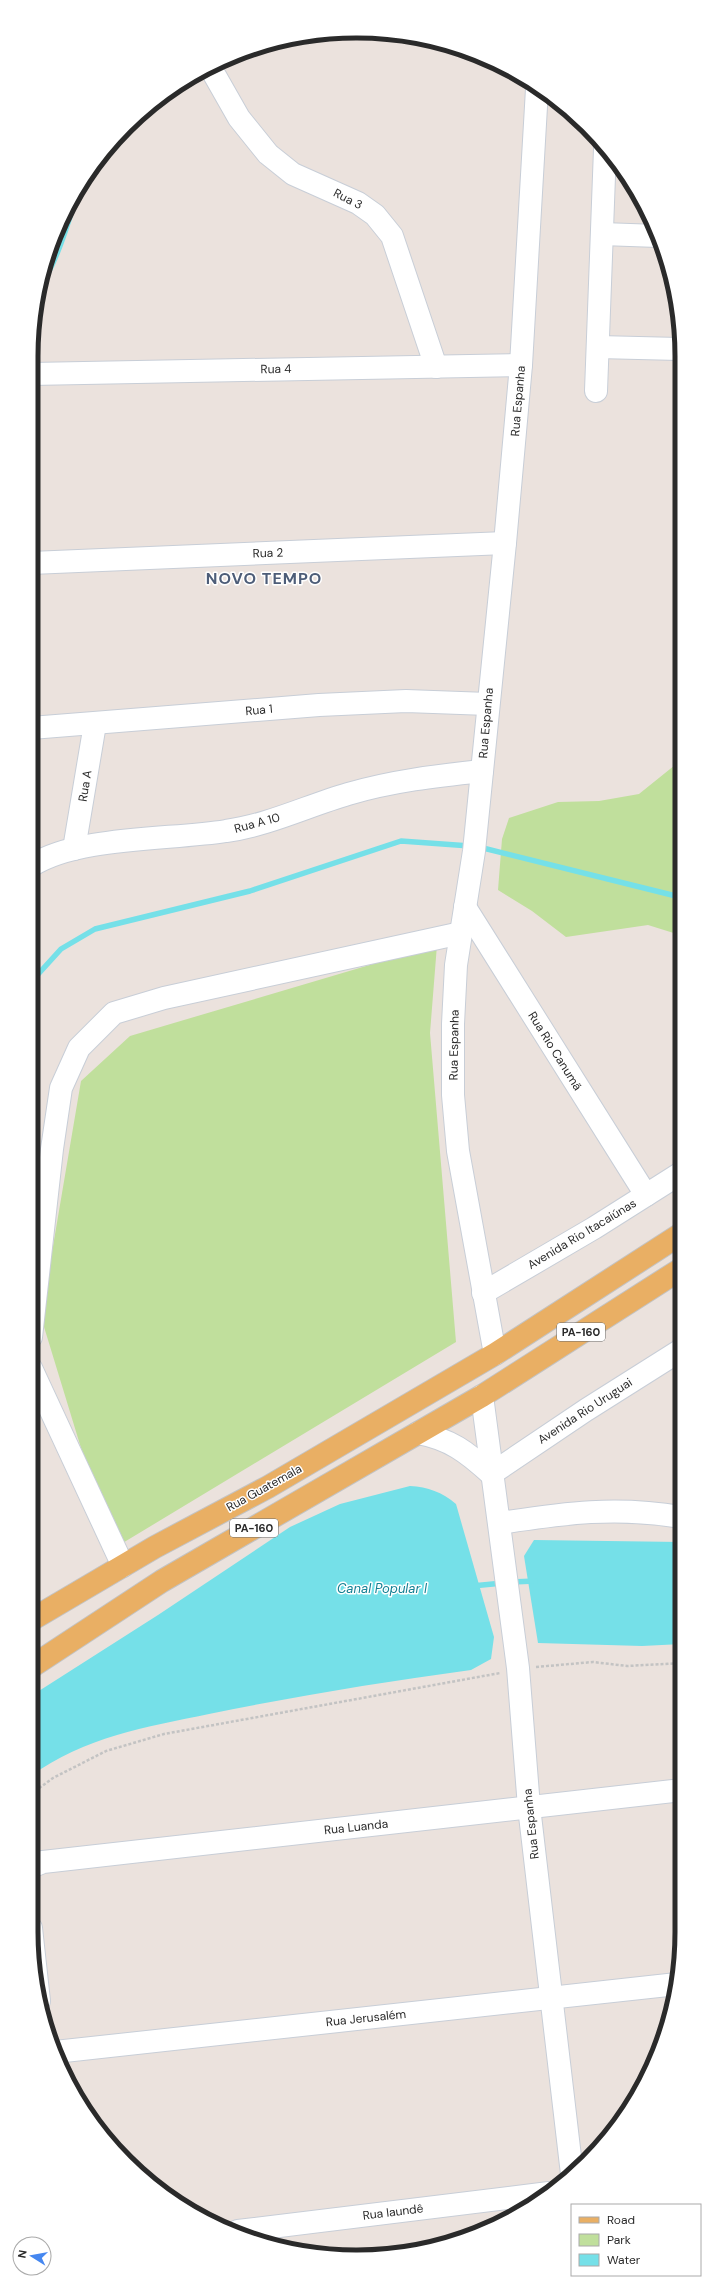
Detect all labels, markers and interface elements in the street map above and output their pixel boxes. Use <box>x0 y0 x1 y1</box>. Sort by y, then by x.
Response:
street label: Rua 3 <box>331 185 365 213</box>
street label: Rua 4 <box>260 361 292 377</box>
street label: Rua Espanha <box>507 365 529 437</box>
street label: Rua 2 <box>252 544 284 562</box>
district label: NOVO TEMPO <box>206 568 322 589</box>
street label: Rua Espanha <box>475 687 497 759</box>
street label: Rua 1 <box>245 701 273 719</box>
street label: Rua A <box>75 769 95 803</box>
street label: Rua A 10 <box>232 809 282 837</box>
street label: Rua Espanha <box>445 1009 463 1081</box>
street label: Rua Rio Canumã <box>524 1009 586 1093</box>
street label: Avenida Rio Itacaiúnas <box>525 1195 639 1273</box>
road number: PA-160 <box>557 1323 605 1341</box>
street label: Avenida Rio Uruguai <box>535 1374 635 1448</box>
street label: Rua Guatemala <box>223 1461 305 1515</box>
road number: PA-160 <box>230 1519 278 1537</box>
water label: Canal Popular I <box>337 1580 428 1597</box>
street label: Rua Espanha <box>519 1788 543 1860</box>
street label: Rua Luanda <box>323 1816 389 1838</box>
street label: Rua Jerusalém <box>325 2006 407 2030</box>
street label: Rua Iaundê <box>362 2200 425 2224</box>
legend <box>571 2204 701 2276</box>
text: Road <box>607 2212 635 2228</box>
text: Park <box>607 2232 631 2248</box>
north arrow <box>12 2236 52 2276</box>
text: N <box>15 2249 30 2259</box>
text: Water <box>607 2252 641 2268</box>

